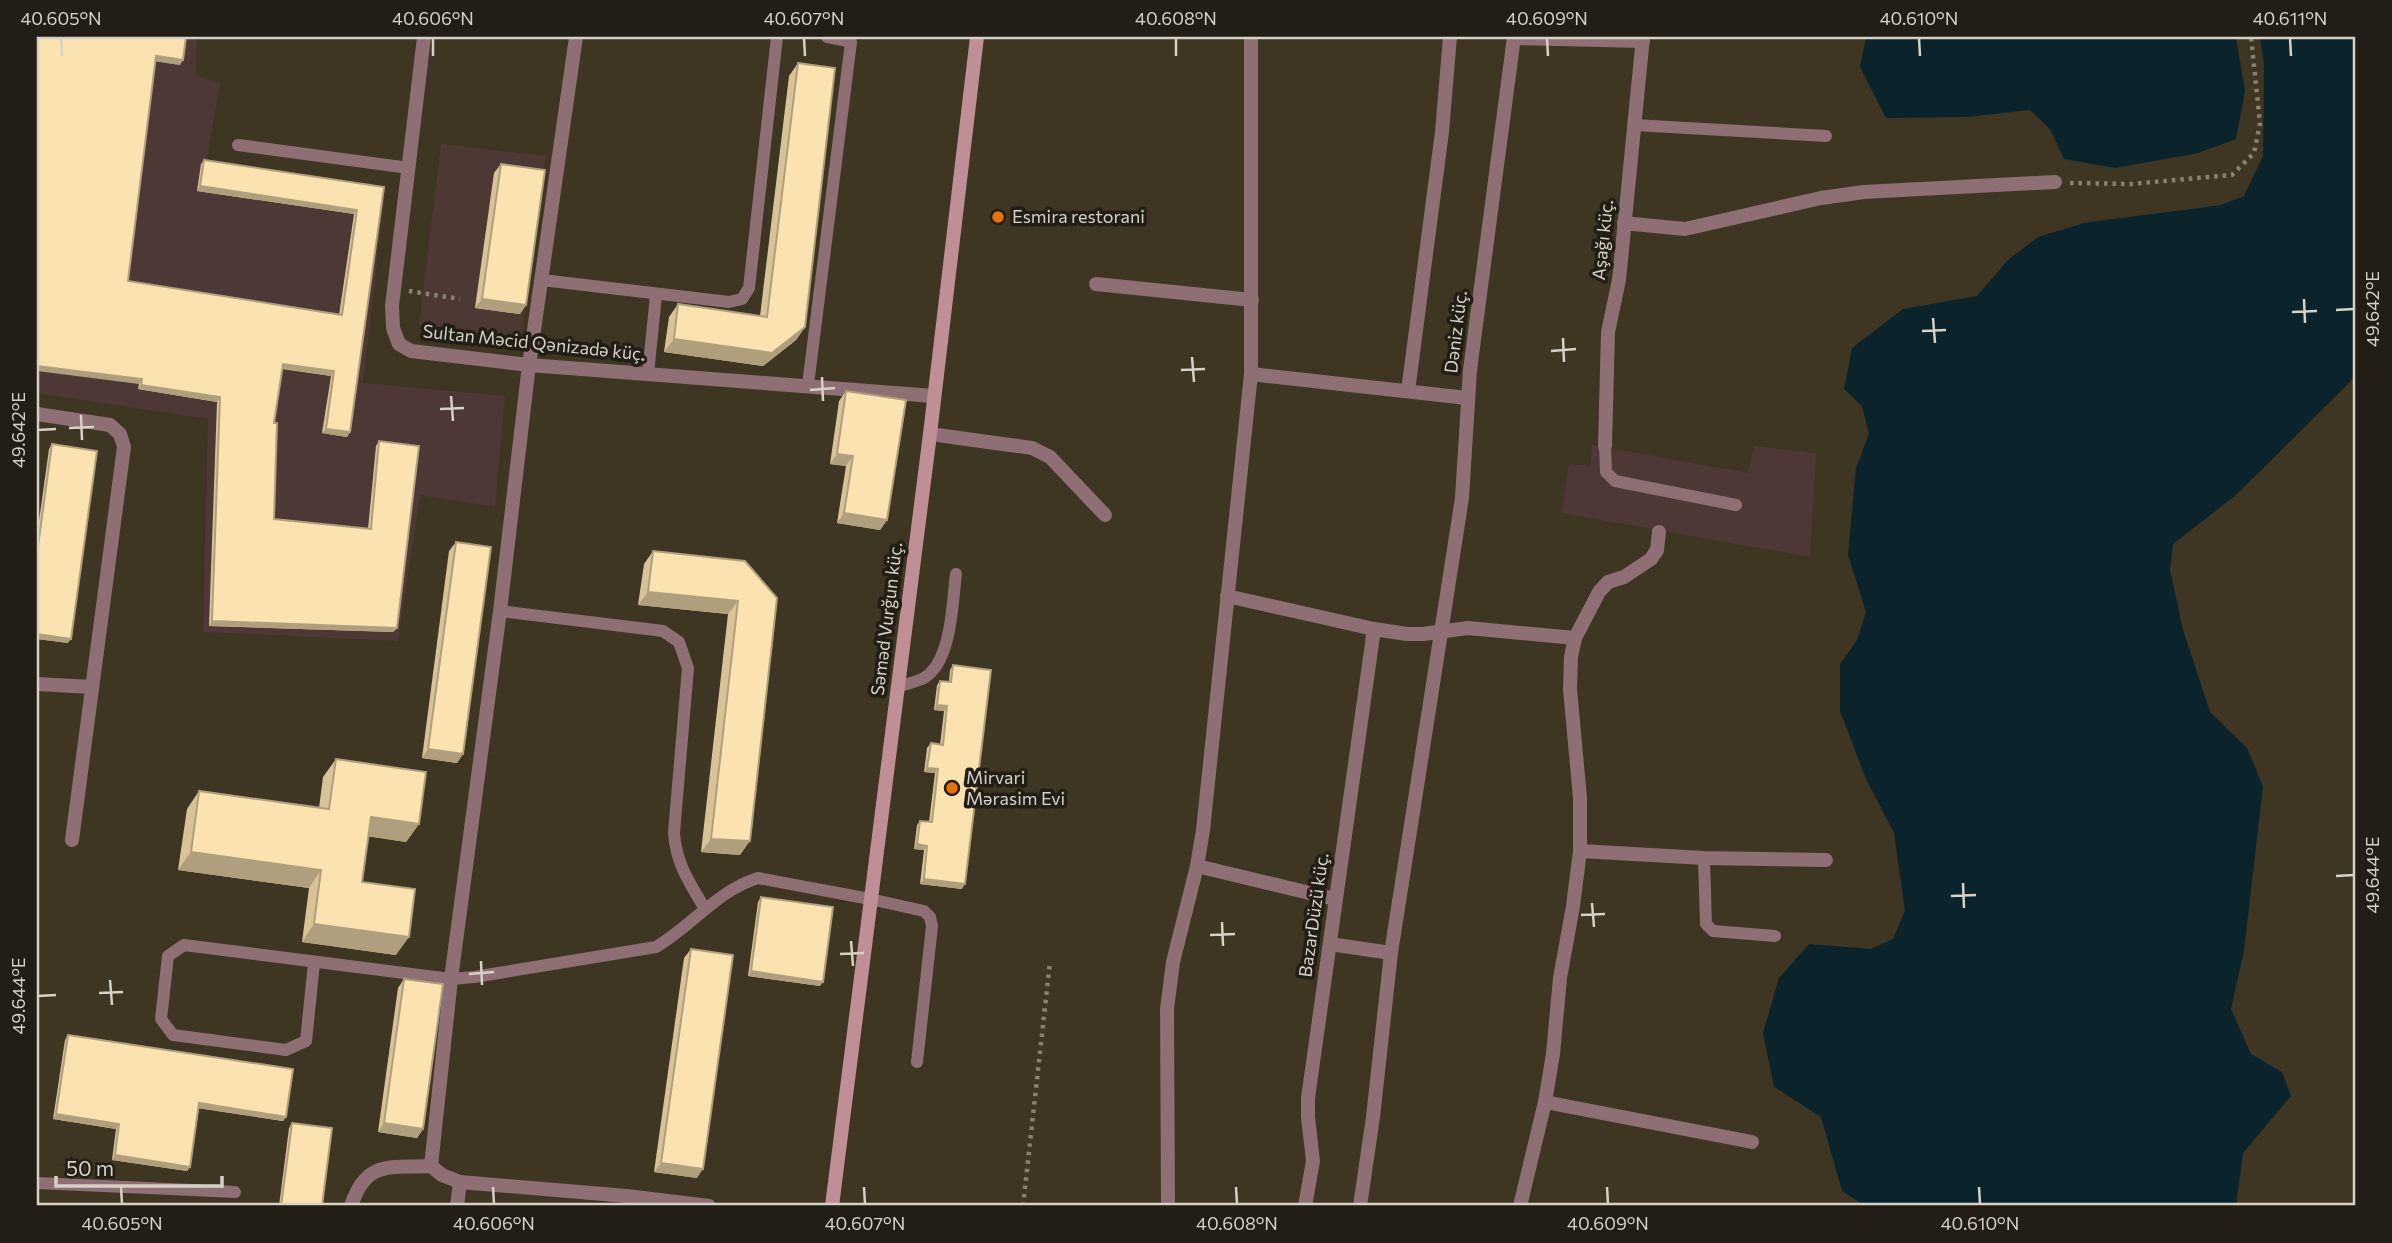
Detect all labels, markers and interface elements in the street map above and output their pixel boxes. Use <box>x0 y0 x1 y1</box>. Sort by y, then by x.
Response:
text: 40.605°N <box>20 7 102 29</box>
text: 40.606°N <box>392 7 474 29</box>
text: 40.607°N <box>764 7 844 29</box>
text: 40.608°N <box>1135 7 1217 29</box>
text: 40.609°N <box>1506 7 1588 29</box>
text: 40.610°N <box>1880 7 1958 29</box>
text: 40.611°N <box>2253 7 2327 29</box>
street label: Aşağı küç. <box>1587 199 1617 281</box>
place label: Esmira restorani <box>1012 205 1145 227</box>
marker: Esmira restorani <box>990 209 1006 225</box>
text: 49.642°E <box>2361 271 2383 347</box>
street label: Dəniz küç. <box>1439 289 1471 374</box>
street label: Sultan Məcid Qənizadə küç. <box>422 319 646 365</box>
text: 49.642°E <box>7 392 29 468</box>
street label: Səməd Vurğun küç. <box>866 541 906 697</box>
place label: Mirvari Mərasim Evi <box>966 766 1065 809</box>
marker: Mirvari Mərasim Evi <box>944 780 960 796</box>
text: 49.644°E <box>2361 837 2383 914</box>
street label: BazarDüzü küç. <box>1293 851 1333 978</box>
text: 49.644°E <box>7 958 29 1035</box>
scale bar <box>56 1145 222 1189</box>
text: 50 m <box>66 1155 114 1180</box>
text: 40.605°N <box>81 1212 163 1234</box>
text: 40.606°N <box>453 1212 535 1234</box>
text: 40.607°N <box>825 1212 905 1234</box>
text: 40.608°N <box>1196 1212 1278 1234</box>
text: 40.609°N <box>1567 1212 1649 1234</box>
text: 40.610°N <box>1941 1212 2019 1234</box>

